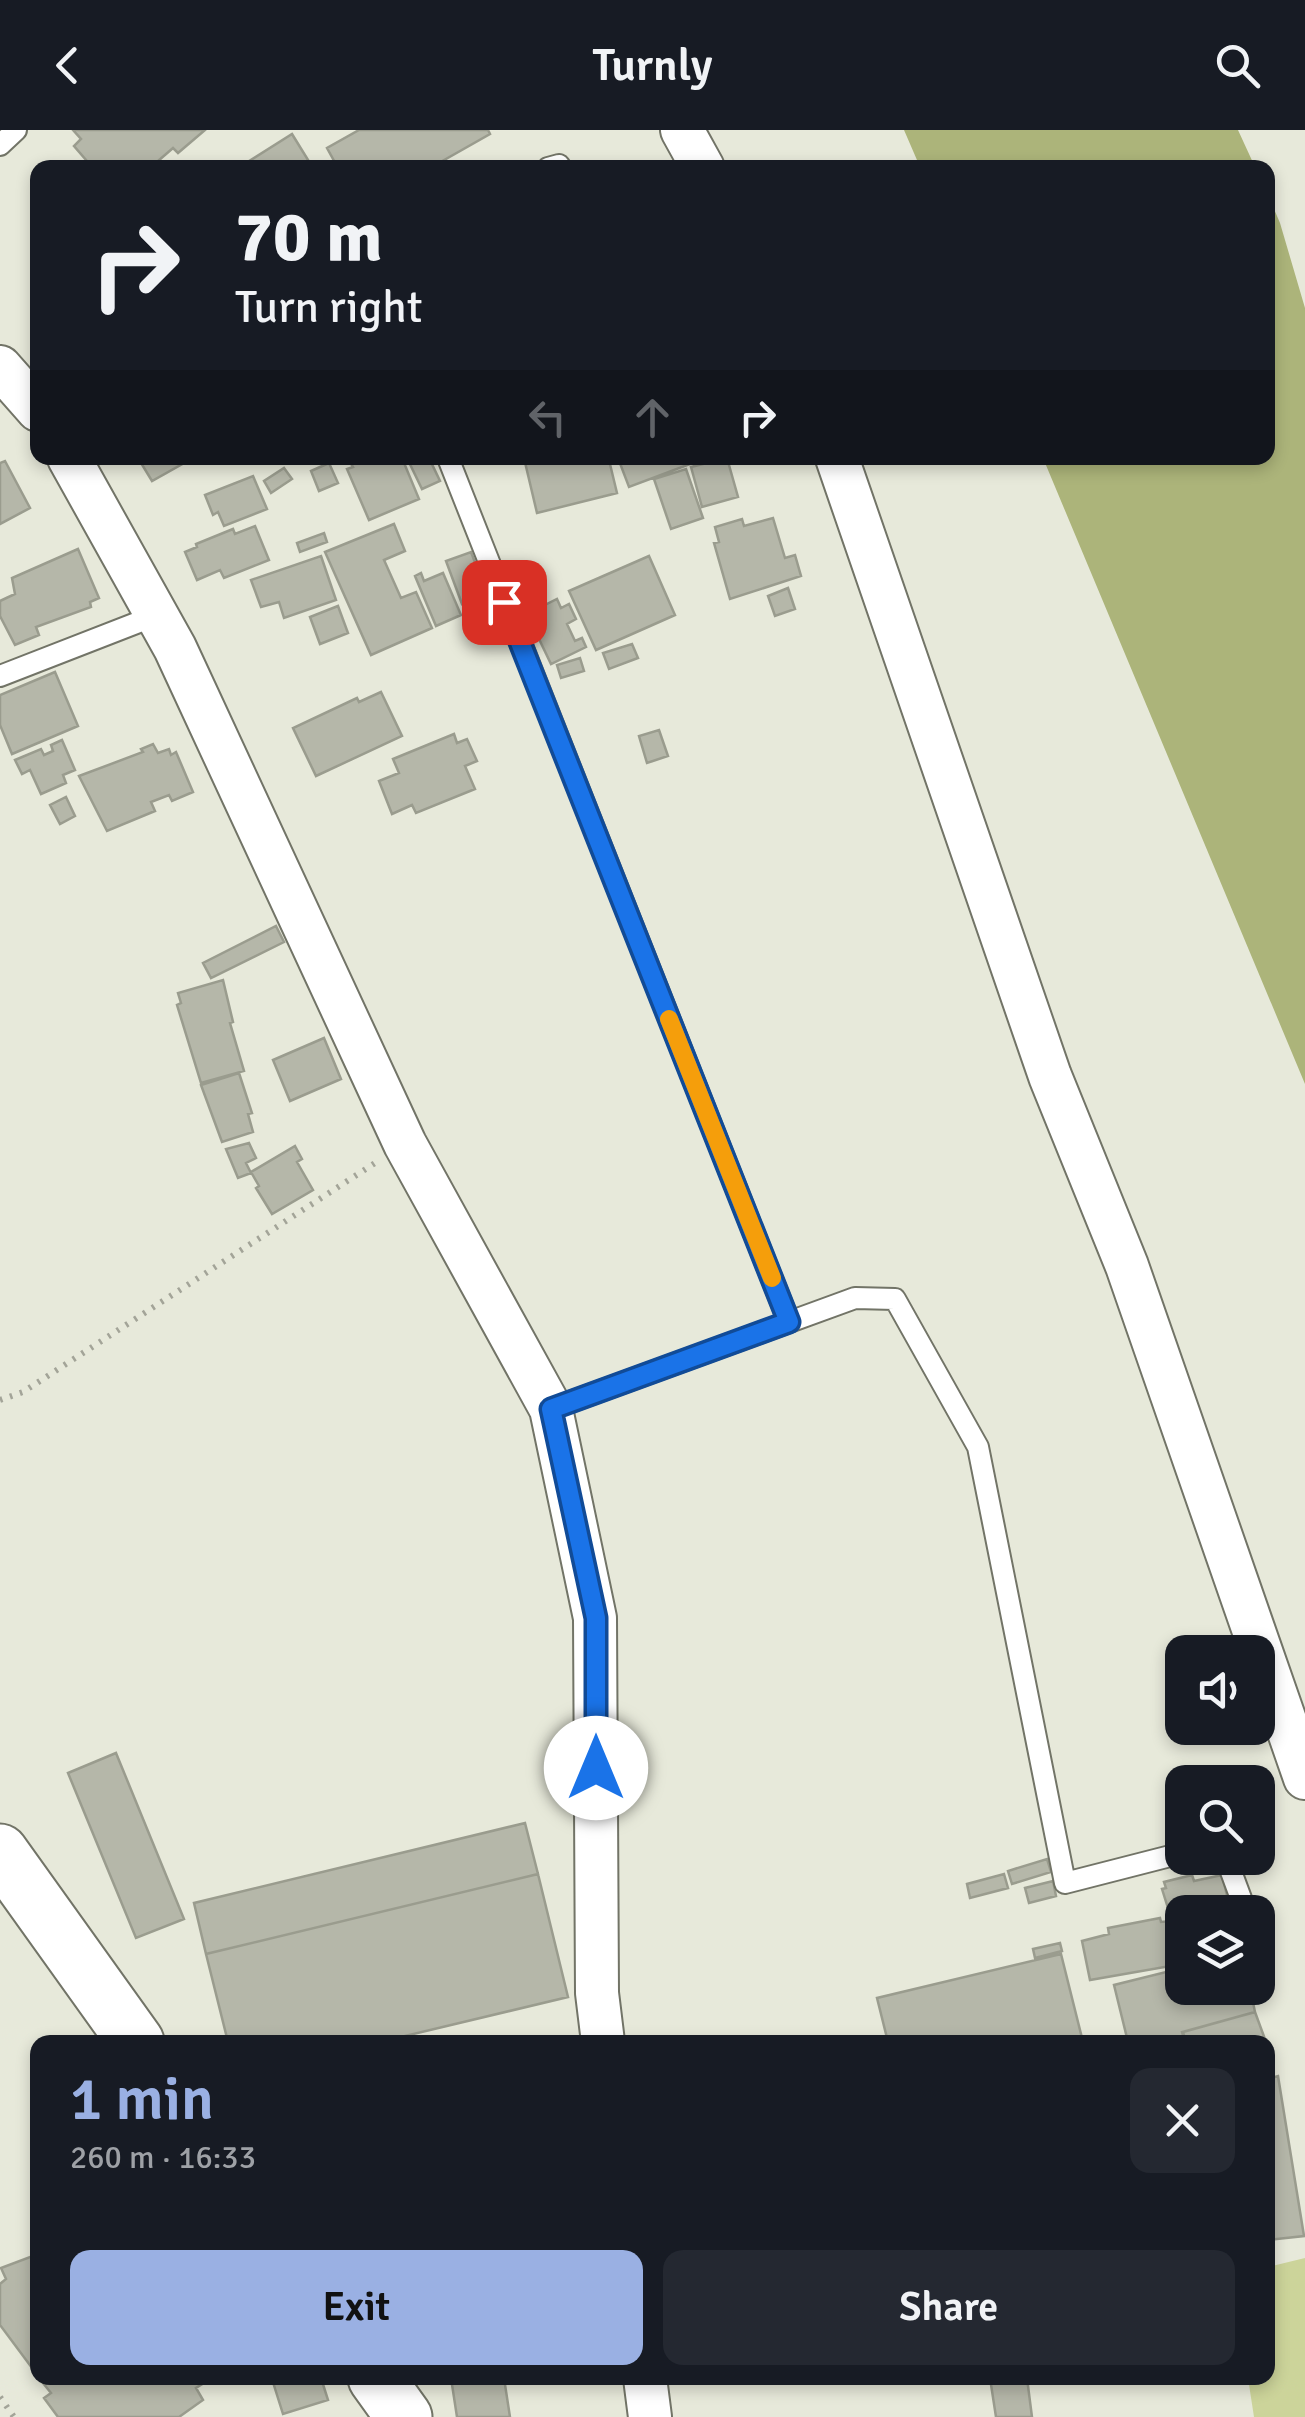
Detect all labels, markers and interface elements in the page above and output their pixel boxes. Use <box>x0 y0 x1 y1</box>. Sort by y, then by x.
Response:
icon: back <box>40 38 95 93</box>
text: Turnly <box>592 38 713 93</box>
icon: search <box>1210 38 1265 93</box>
text: 70 m <box>235 194 383 280</box>
icon: right <box>70 200 200 330</box>
text: Turn right <box>235 280 423 335</box>
icon: left <box>520 390 575 445</box>
icon: ahead <box>625 390 680 445</box>
icon: right <box>730 390 785 445</box>
pin <box>462 560 547 645</box>
icon: arrive <box>477 575 532 630</box>
map controls <box>1165 1635 1275 2005</box>
button: sound <box>1165 1635 1275 1745</box>
position arrow <box>544 1716 648 1820</box>
button: search <box>1165 1765 1275 1875</box>
button: layers <box>1165 1895 1275 2005</box>
text: 1 min <box>70 2063 214 2137</box>
button: close <box>1130 2068 1235 2173</box>
text: 260 m · 16:33 <box>70 2138 256 2177</box>
button: Exit <box>70 2250 643 2365</box>
button: Share <box>663 2250 1235 2365</box>

